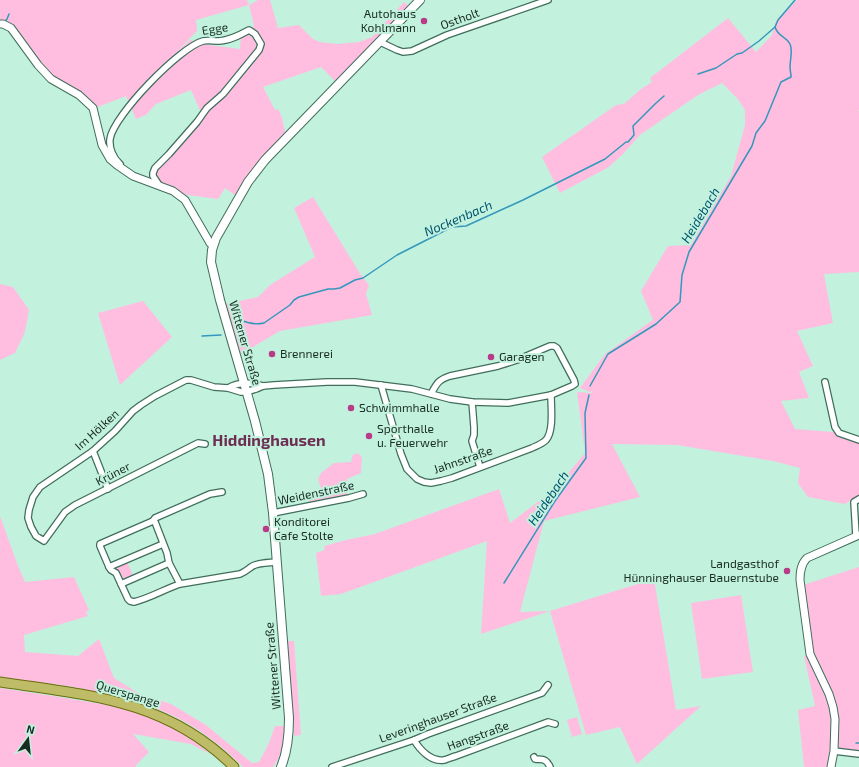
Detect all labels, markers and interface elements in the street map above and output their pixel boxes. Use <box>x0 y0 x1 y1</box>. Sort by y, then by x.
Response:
street label: Ostholt <box>438 4 481 32</box>
place label: Autohaus Kohlmann <box>361 6 416 34</box>
marker: Autohaus Kohlmann <box>419 16 429 26</box>
street label: Egge <box>201 19 229 37</box>
water label: Heidebach <box>677 184 723 246</box>
water label: Nockenbach <box>421 196 495 240</box>
street label: Wittener Straße <box>227 299 265 387</box>
place label: Brennerei <box>280 346 333 360</box>
marker: Brennerei <box>267 349 277 359</box>
place label: Garagen <box>499 349 545 363</box>
marker: Garagen <box>486 352 496 362</box>
place label: Schwimmhalle <box>359 400 440 414</box>
marker: Schwimmhalle <box>346 403 356 413</box>
street label: Im Hölken <box>72 406 121 453</box>
place label: Sporthalle u. Feuerwehr <box>377 421 448 449</box>
district label: Hiddinghausen <box>212 430 326 449</box>
marker: Sporthalle u. Feuerwehr <box>364 431 374 441</box>
street label: Jahnstraße <box>431 442 494 476</box>
street label: Krüner <box>93 458 132 488</box>
water label: Heidebach <box>524 468 572 528</box>
street label: Weidenstraße <box>276 477 355 507</box>
place label: Konditorei Cafe Stolte <box>274 514 334 542</box>
marker: Konditorei Cafe Stolte <box>261 524 271 534</box>
place label: Landgasthof Hünninghauser Bauernstube <box>623 556 779 584</box>
marker: Landgasthof Hünninghauser Bauernstube <box>782 566 792 576</box>
street label: Wittener Straße <box>261 622 283 710</box>
street label: Querspange <box>94 677 162 710</box>
street label: Leveringhauser Straße <box>377 689 498 745</box>
street label: Hangstraße <box>445 717 511 753</box>
north arrow <box>8 719 48 759</box>
text: N <box>25 722 36 736</box>

